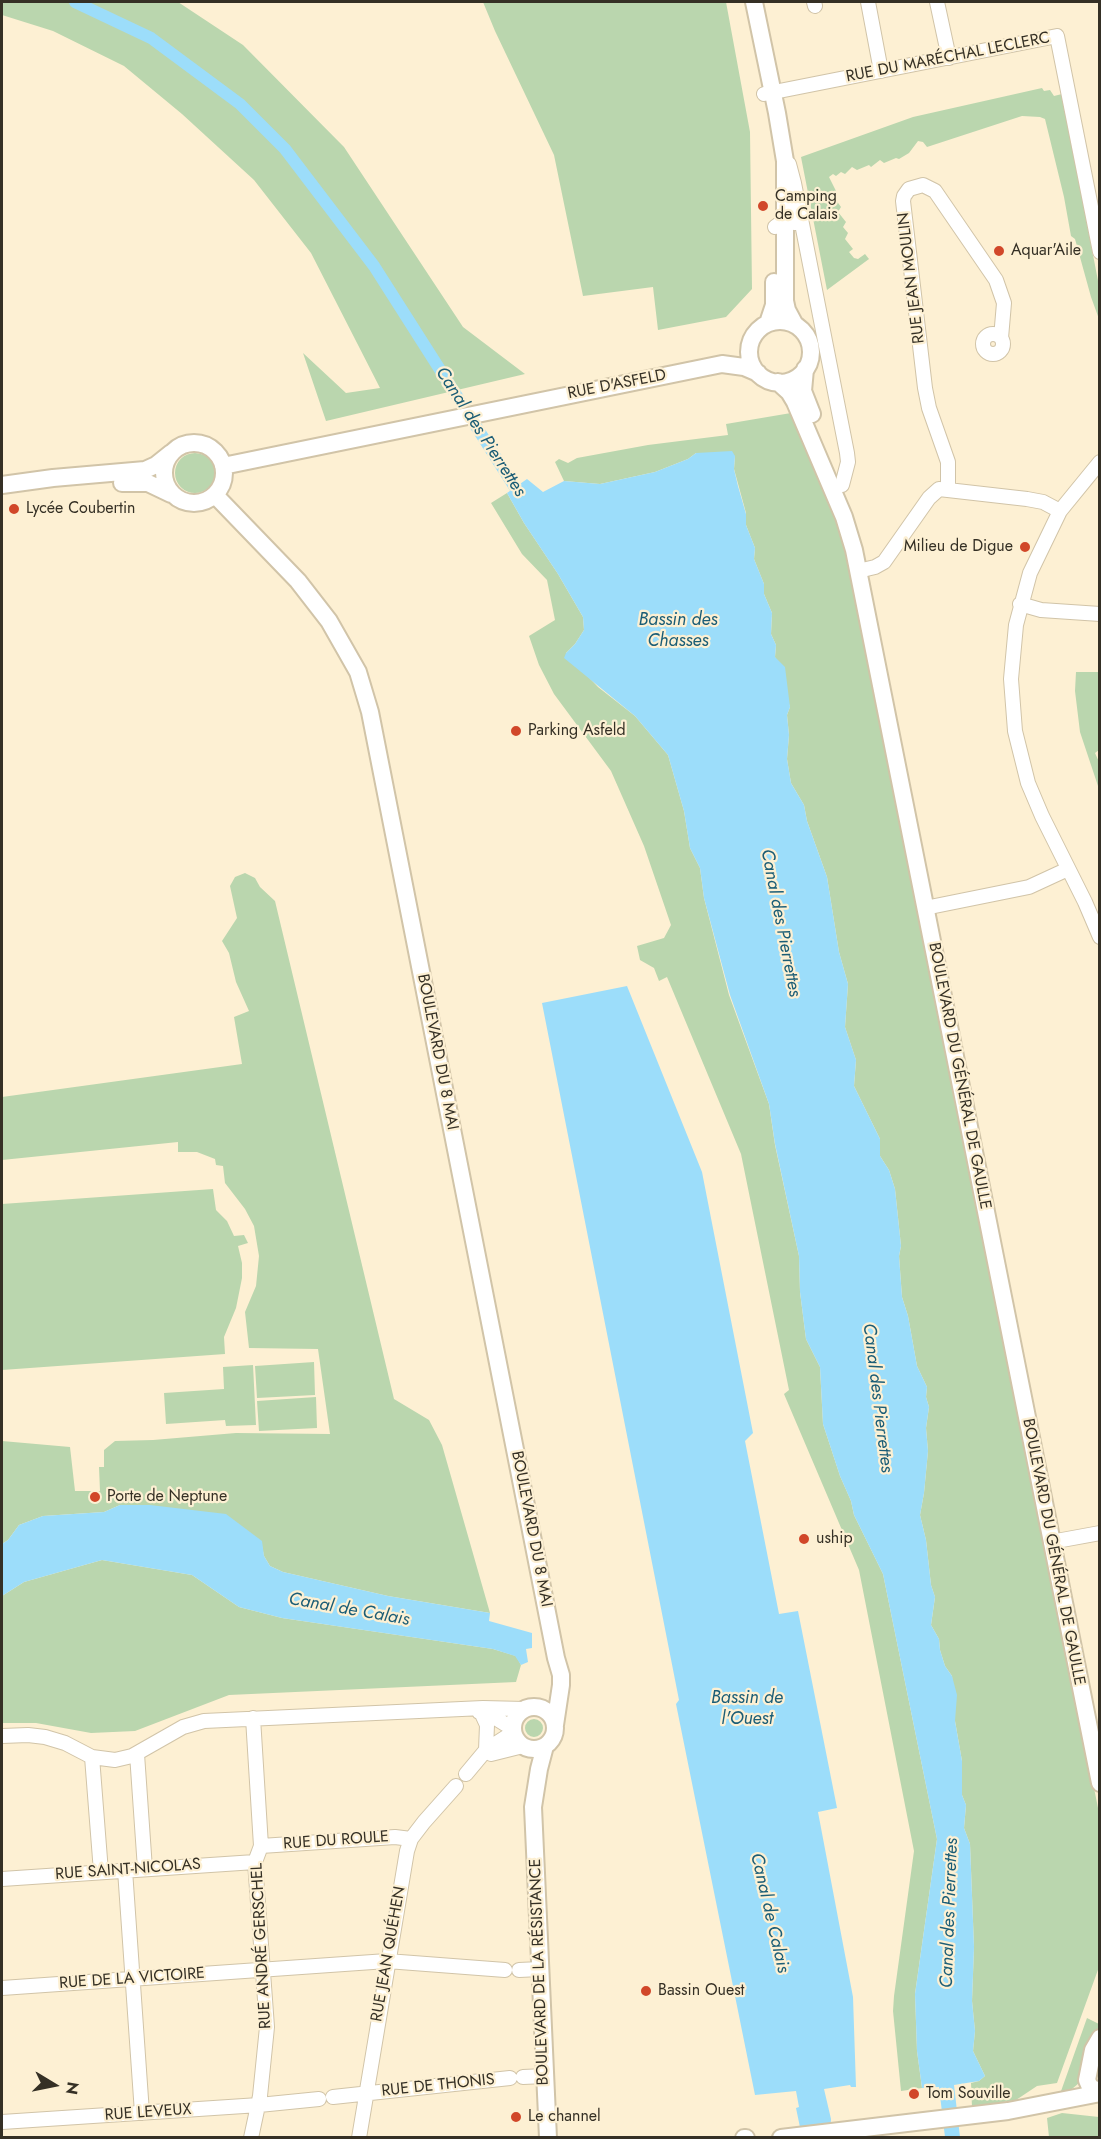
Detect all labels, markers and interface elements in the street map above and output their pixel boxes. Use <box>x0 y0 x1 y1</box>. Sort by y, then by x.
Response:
street label: RUE DU MARÉCHAL LECLERC <box>844 29 1052 87</box>
place label: Camping de Calais <box>775 187 838 225</box>
marker: Camping de Calais <box>756 199 770 213</box>
street label: RUE JEAN MOULIN <box>894 211 930 345</box>
place label: Aquar'Aile <box>1011 241 1081 261</box>
marker: Aquar'Aile <box>992 244 1006 258</box>
water label: Canal des Pierrettes <box>430 363 530 501</box>
street label: RUE D'ASFELD <box>566 366 668 404</box>
place label: Lycée Coubertin <box>26 499 135 519</box>
marker: Lycée Coubertin <box>7 502 21 516</box>
place label: Milieu de Digue <box>904 537 1013 557</box>
marker: Milieu de Digue <box>1018 540 1032 554</box>
water label: Bassin des Chasses <box>639 610 717 652</box>
place label: Parking Asfeld <box>528 721 626 741</box>
marker: Parking Asfeld <box>509 724 523 738</box>
water label: Canal des Pierrettes <box>755 847 805 999</box>
street label: BOULEVARD DU GÉNÉRAL DE GAULLE <box>924 941 994 1211</box>
street label: BOULEVARD DU 8 MAI <box>412 972 462 1132</box>
water label: Canal des Pierrettes <box>857 1322 897 1474</box>
street label: BOULEVARD DU GÉNÉRAL DE GAULLE <box>1018 1417 1088 1687</box>
street label: BOULEVARD DU 8 MAI <box>506 1449 556 1609</box>
place label: Porte de Neptune <box>107 1487 227 1507</box>
marker: Porte de Neptune <box>88 1490 102 1504</box>
place label: uship <box>816 1529 853 1549</box>
marker: uship <box>797 1532 811 1546</box>
water label: Canal de Calais <box>287 1589 411 1631</box>
water label: Bassin de l'Ouest <box>711 1688 783 1730</box>
street label: RUE DU ROULE <box>283 1828 389 1854</box>
water label: Canal des Pierrettes <box>937 1838 963 1988</box>
water label: Canal de Calais <box>745 1851 793 1975</box>
street label: RUE SAINT-NICOLAS <box>55 1855 201 1885</box>
street label: BOULEVARD DE LA RÉSISTANCE <box>526 1858 554 2086</box>
street label: RUE ANDRÉ GERSCHEL <box>248 1862 276 2030</box>
street label: RUE JEAN QUÉHEN <box>368 1885 410 2023</box>
street label: RUE DE LA VICTOIRE <box>59 1964 205 1994</box>
place label: Bassin Ouest <box>658 1981 744 2001</box>
marker: Bassin Ouest <box>639 1984 653 1998</box>
north arrow <box>24 2055 84 2115</box>
street label: RUE DE THONIS <box>380 2071 496 2101</box>
text: N <box>60 2080 85 2096</box>
place label: Tom Souville <box>926 2084 1011 2104</box>
marker: Tom Souville <box>907 2087 921 2101</box>
street label: RUE LEVEUX <box>104 2100 192 2126</box>
place label: Le channel <box>528 2107 601 2127</box>
marker: Le channel <box>509 2110 523 2124</box>

